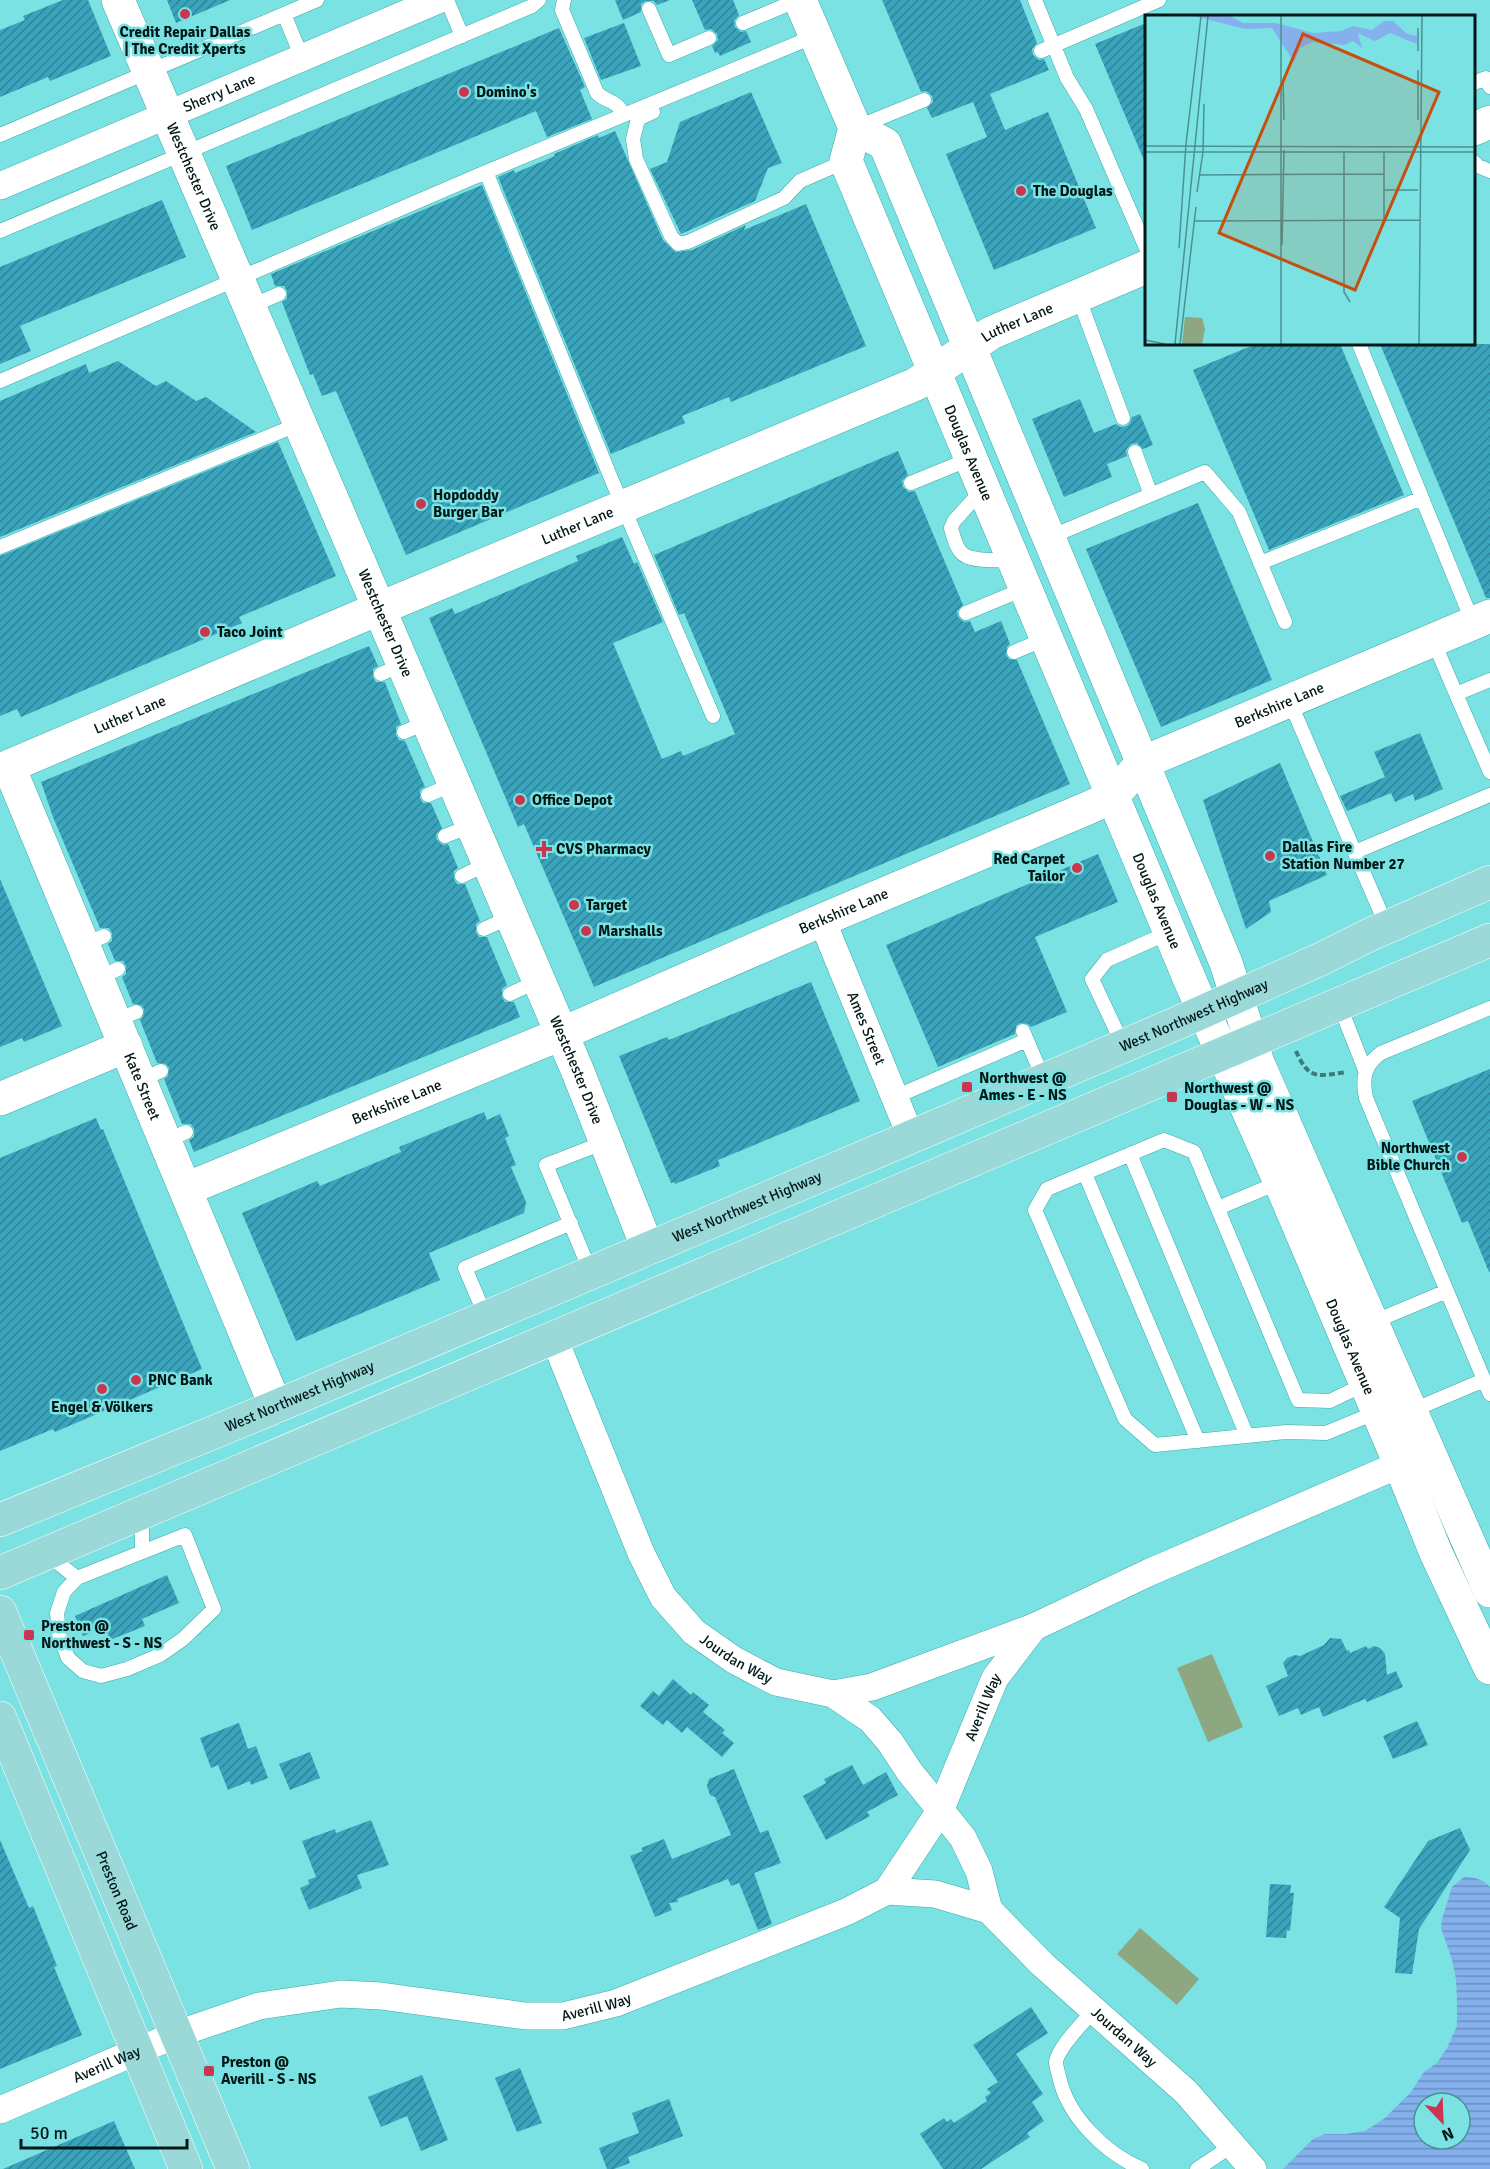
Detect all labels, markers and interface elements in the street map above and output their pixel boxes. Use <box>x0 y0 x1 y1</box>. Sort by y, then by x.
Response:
marker: Credit Repair Dallas | The Credit Xperts <box>178 7 192 21</box>
inset map <box>1145 15 1475 345</box>
place label: Credit Repair Dallas | The Credit Xperts <box>120 23 251 58</box>
street label: Sherry Lane <box>180 70 258 116</box>
place label: Domino's <box>476 83 537 101</box>
marker: Domino's <box>457 85 471 99</box>
street label: Westchester Drive <box>163 120 225 233</box>
place label: The Douglas <box>1033 182 1113 200</box>
marker: The Douglas <box>1014 184 1028 198</box>
street label: Luther Lane <box>978 299 1056 346</box>
street label: Douglas Avenue <box>940 402 997 504</box>
place label: Hopdoddy Burger Bar <box>433 486 504 521</box>
marker: Hopdoddy Burger Bar <box>414 497 428 511</box>
street label: Luther Lane <box>539 503 616 549</box>
street label: Westchester Drive <box>354 566 416 680</box>
place label: Taco Joint <box>217 623 283 641</box>
marker: Taco Joint <box>198 625 212 639</box>
street label: Berkshire Lane <box>1232 678 1327 732</box>
street label: Luther Lane <box>91 691 168 738</box>
place label: Office Depot <box>532 791 613 809</box>
marker: Office Depot <box>513 793 527 807</box>
place label: Dallas Fire Station Number 27 <box>1282 838 1405 873</box>
place label: CVS Pharmacy <box>556 840 652 858</box>
marker: CVS Pharmacy <box>537 842 551 856</box>
marker: Dallas Fire Station Number 27 <box>1263 849 1277 863</box>
place label: Red Carpet Tailor <box>993 850 1065 885</box>
street label: Douglas Avenue <box>1129 850 1185 952</box>
marker: Red Carpet Tailor <box>1070 861 1084 875</box>
street label: Berkshire Lane <box>796 884 891 938</box>
place label: Target <box>586 896 628 914</box>
marker: Target <box>567 898 581 912</box>
place label: Marshalls <box>598 922 663 940</box>
marker: Marshalls <box>579 924 593 938</box>
street label: West Northwest Highway <box>1117 975 1271 1056</box>
street label: Ames Street <box>843 989 889 1068</box>
street label: Westchester Drive <box>546 1013 607 1127</box>
street label: Kate Street <box>120 1050 164 1123</box>
place label: Northwest @ Ames - E - NS <box>979 1069 1067 1104</box>
street label: Berkshire Lane <box>349 1075 444 1128</box>
place label: Northwest @ Douglas - W - NS <box>1184 1079 1294 1114</box>
marker: Northwest @ Ames - E - NS <box>960 1080 974 1094</box>
marker: Northwest @ Douglas - W - NS <box>1165 1090 1179 1104</box>
place label: Northwest Bible Church <box>1366 1139 1450 1174</box>
marker: Northwest Bible Church <box>1455 1150 1469 1164</box>
street label: West Northwest Highway <box>670 1167 824 1246</box>
street label: Douglas Avenue <box>1322 1296 1378 1397</box>
street label: West Northwest Highway <box>222 1357 377 1436</box>
place label: PNC Bank <box>148 1371 213 1389</box>
marker: PNC Bank <box>129 1373 143 1387</box>
marker: Engel & Völkers <box>95 1382 109 1396</box>
place label: Engel & Völkers <box>51 1398 153 1416</box>
place label: Preston @ Northwest - S - NS <box>41 1617 162 1652</box>
marker: Preston @ Northwest - S - NS <box>22 1628 36 1642</box>
street label: Jourdan Way <box>696 1630 776 1688</box>
street label: Averill Way <box>961 1669 1005 1744</box>
street label: Preston Road <box>92 1848 141 1933</box>
street label: Averill Way <box>560 1989 634 2025</box>
street label: Jourdan Way <box>1088 2003 1161 2071</box>
street label: Averill Way <box>70 2042 143 2087</box>
place label: Preston @ Averill - S - NS <box>221 2053 316 2088</box>
marker: Preston @ Averill - S - NS <box>202 2064 216 2078</box>
north arrow <box>1412 2091 1472 2151</box>
scale bar <box>21 2112 188 2150</box>
text: 50 m <box>30 2122 68 2144</box>
text: N <box>1438 2123 1457 2145</box>

